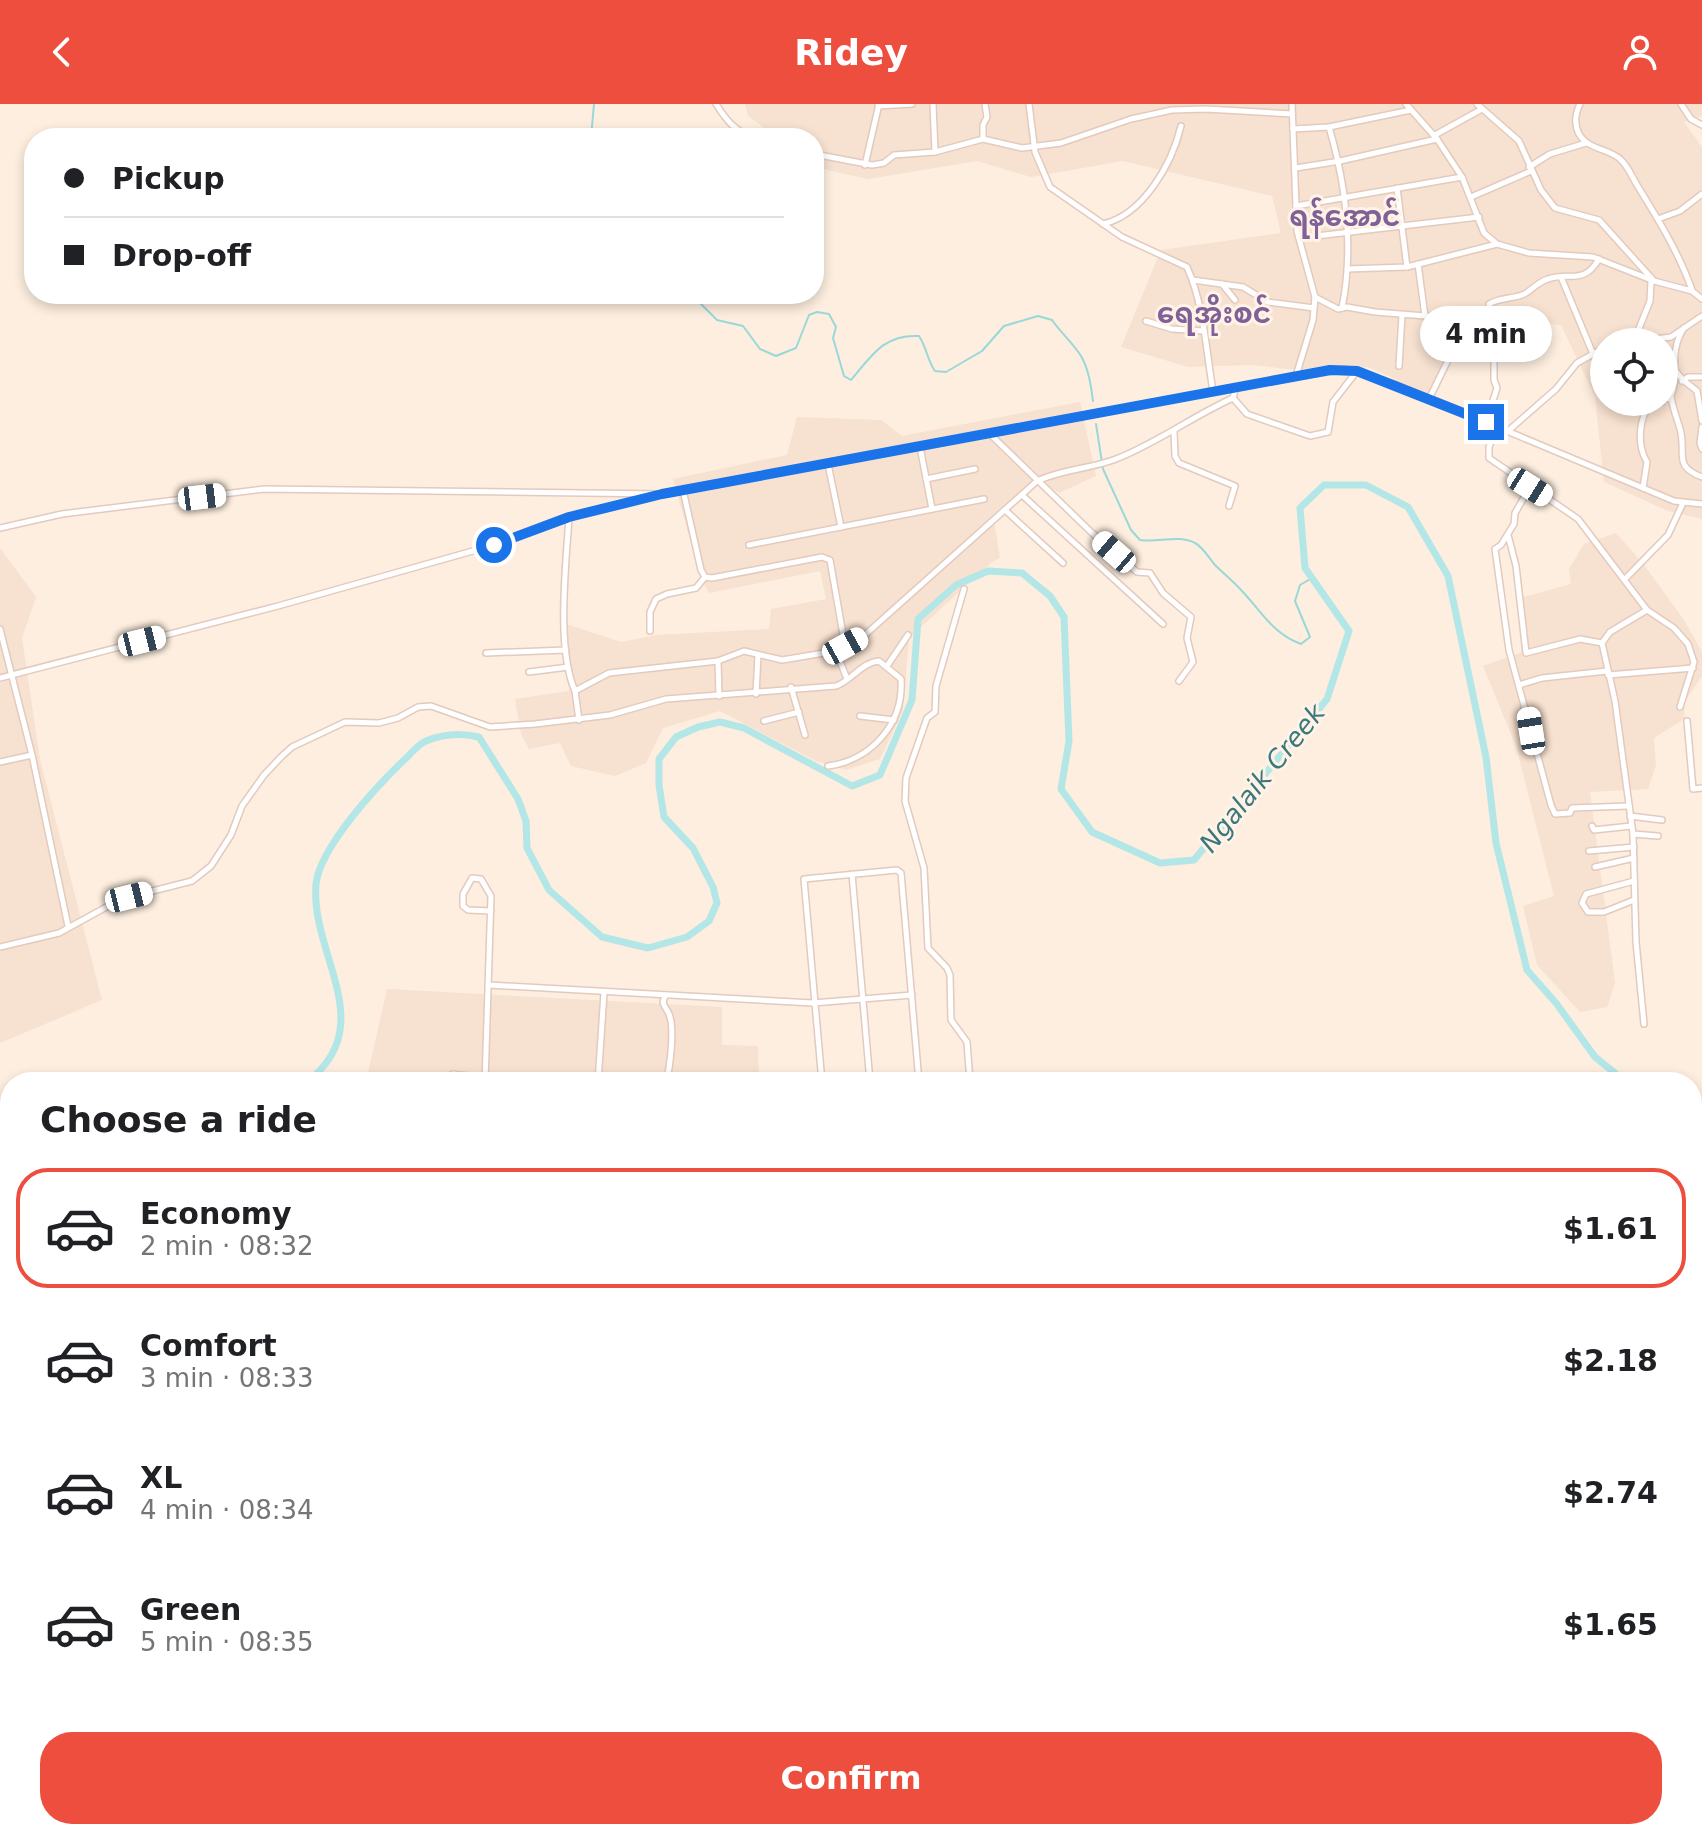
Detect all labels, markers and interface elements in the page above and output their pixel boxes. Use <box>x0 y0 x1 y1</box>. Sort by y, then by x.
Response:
icon: back <box>40 30 84 74</box>
icon: person <box>1618 30 1662 74</box>
text: Ridey <box>794 32 908 73</box>
text: Pickup <box>112 161 225 196</box>
district label: ရန်အောင် <box>1289 197 1401 239</box>
text: Drop-off <box>112 238 251 273</box>
district label: ရေအိုးစင် <box>1157 294 1271 336</box>
callout: 4 min <box>1420 306 1552 362</box>
text: 4 min <box>1445 319 1527 349</box>
map controls <box>1590 328 1678 416</box>
button: locate <box>1590 328 1678 416</box>
route end <box>1468 404 1504 440</box>
car <box>1503 464 1557 510</box>
car <box>177 482 227 512</box>
route start <box>476 527 512 563</box>
car <box>1088 527 1140 577</box>
car <box>116 624 168 658</box>
car <box>818 624 872 668</box>
water label: Ngalaik Creek <box>1193 697 1331 858</box>
car <box>1515 705 1547 757</box>
car <box>103 880 155 914</box>
text: Choose a ride <box>40 1099 317 1140</box>
icon: car <box>44 1192 116 1264</box>
text: Economy <box>140 1196 292 1231</box>
text: $1.61 <box>1563 1211 1658 1246</box>
text: 2 min · 08:32 <box>140 1231 314 1261</box>
icon: car <box>44 1324 116 1396</box>
text: Comfort <box>140 1328 277 1363</box>
text: $2.18 <box>1563 1343 1658 1378</box>
text: 3 min · 08:33 <box>140 1363 314 1393</box>
icon: car <box>44 1456 116 1528</box>
text: XL <box>140 1460 182 1495</box>
text: $2.74 <box>1563 1475 1658 1510</box>
text: 4 min · 08:34 <box>140 1495 314 1525</box>
icon: car <box>44 1588 116 1660</box>
text: Green <box>140 1592 241 1627</box>
text: $1.65 <box>1563 1607 1658 1642</box>
text: 5 min · 08:35 <box>140 1627 314 1657</box>
button: Confirm <box>40 1732 1662 1824</box>

